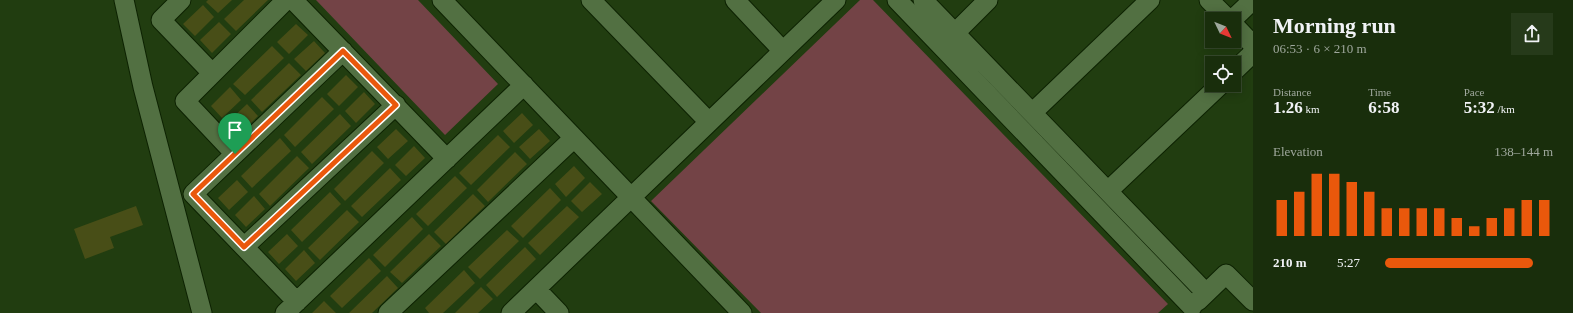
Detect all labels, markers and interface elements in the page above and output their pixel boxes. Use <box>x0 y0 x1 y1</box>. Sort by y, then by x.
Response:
north arrow <box>1205 12 1241 48</box>
map controls <box>1205 12 1241 92</box>
text: Morning run <box>1273 13 1396 38</box>
button: share <box>1511 13 1553 55</box>
text: 06:53 · 6 × 210 m <box>1273 41 1367 56</box>
button: locate <box>1205 56 1241 92</box>
text: Distance <box>1273 86 1311 98</box>
text: Time <box>1368 86 1391 98</box>
text: Pace <box>1464 86 1484 98</box>
text: 1.26 <box>1273 98 1303 117</box>
text: 6:58 <box>1368 98 1400 117</box>
text: 5:32 <box>1464 98 1495 117</box>
text: km <box>1303 103 1320 115</box>
text: /km <box>1495 103 1515 115</box>
pin <box>218 113 252 154</box>
icon: arrive <box>224 119 246 141</box>
text: Elevation <box>1273 144 1323 159</box>
text: 138–144 m <box>1494 144 1553 159</box>
text: 210 m <box>1273 255 1307 270</box>
text: 5:27 <box>1337 255 1360 270</box>

